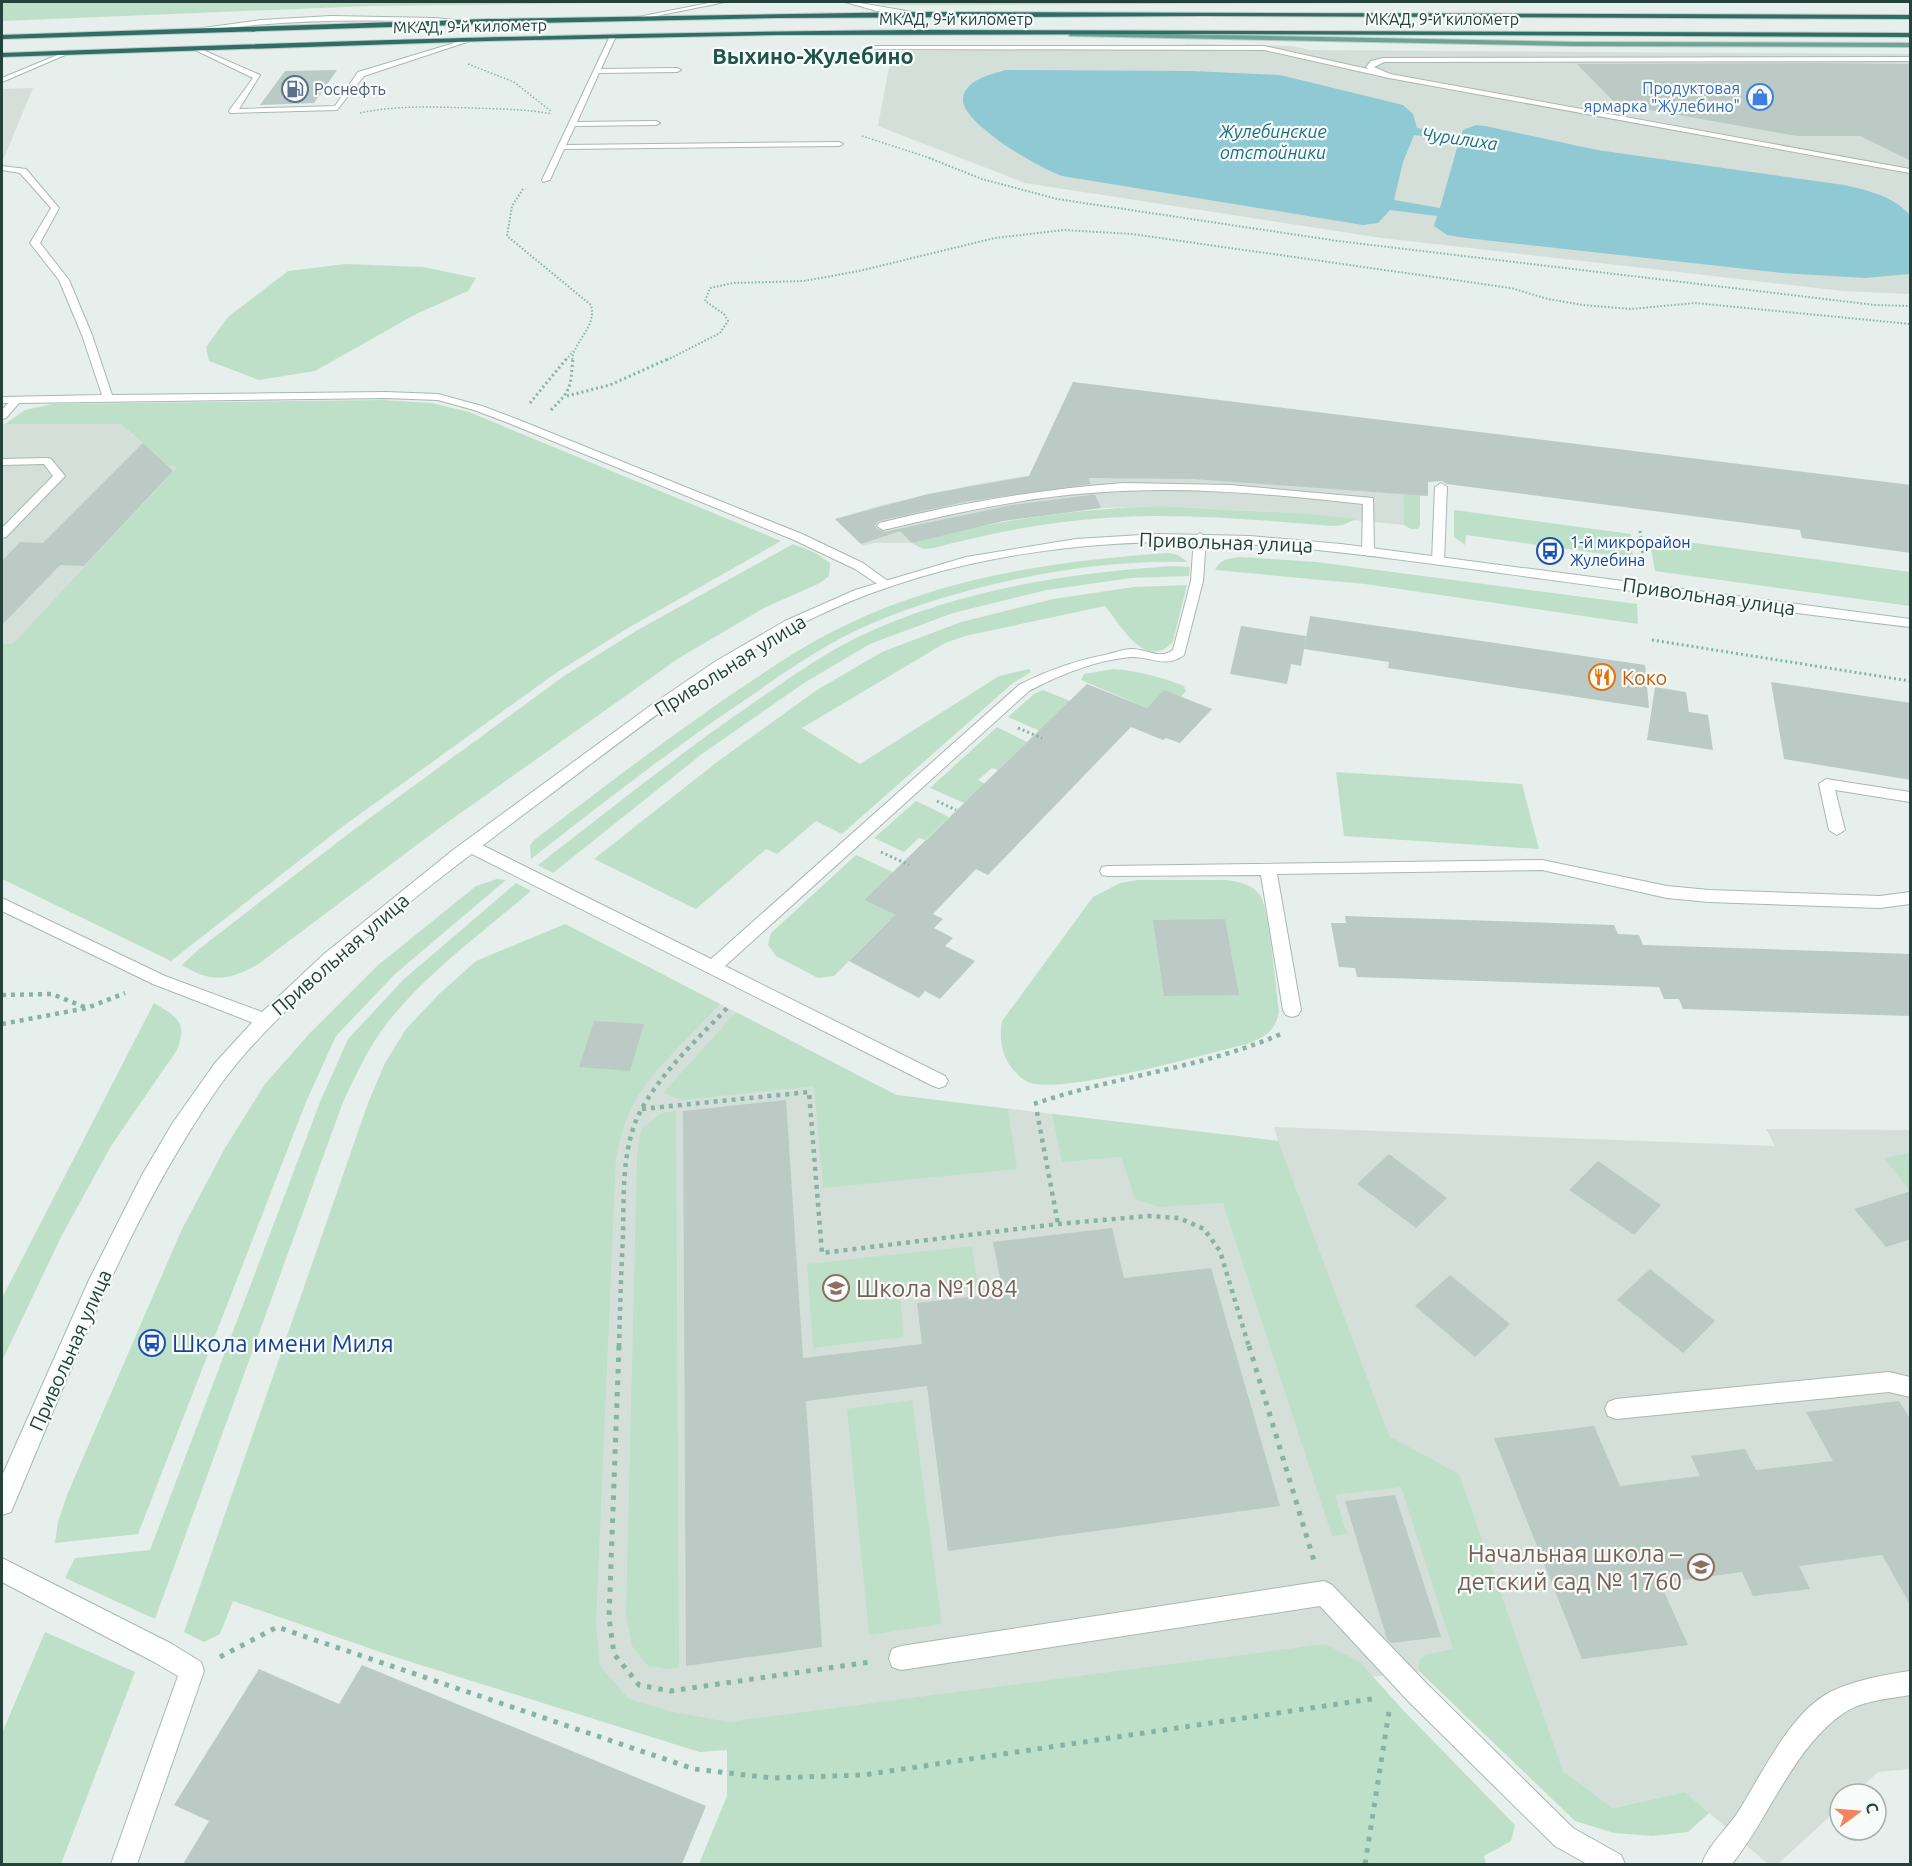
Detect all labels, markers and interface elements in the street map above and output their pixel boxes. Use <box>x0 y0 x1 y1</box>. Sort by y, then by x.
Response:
street label: МКАД, 9-й километр <box>879 10 1033 28</box>
street label: МКАД, 9-й километр <box>1365 10 1519 28</box>
street label: МКАД, 9-й километр <box>393 16 547 36</box>
district label: Выхино-Жулебино <box>712 43 914 68</box>
fuel station icon: Роснефть <box>280 74 310 104</box>
place label: Продуктовая ярмарка "Жулебино" <box>1584 79 1740 115</box>
place label: Роснефть <box>314 80 386 98</box>
shop icon: Продуктовая ярмарка "Жулебино" <box>1745 82 1775 112</box>
water label: Жулебинские отстойники <box>1218 121 1327 162</box>
water label: Чурилиха <box>1421 123 1499 153</box>
street label: Привольная улица <box>1139 527 1313 557</box>
place label: 1-й микрорайон Жулебина <box>1570 533 1691 569</box>
bus stop icon: 1-й микрорайон Жулебина <box>1535 536 1565 566</box>
street label: Привольная улица <box>1621 572 1797 620</box>
street label: Привольная улица <box>650 609 810 721</box>
restaurant icon: Коко <box>1587 662 1617 692</box>
place label: Коко <box>1622 666 1667 689</box>
street label: Привольная улица <box>267 888 413 1020</box>
street label: Привольная улица <box>24 1266 116 1434</box>
school or university icon: Школа №1084 <box>821 1273 851 1303</box>
place label: Школа №1084 <box>856 1275 1018 1302</box>
bus stop icon: Школа имени Миля <box>137 1328 167 1358</box>
place label: Школа имени Миля <box>172 1330 394 1357</box>
place label: Начальная школа – детский сад № 1760 <box>1458 1540 1682 1595</box>
school or university icon: Начальная школа – детский сад № 1760 <box>1686 1552 1716 1582</box>
north arrow <box>1828 1782 1888 1842</box>
text: С <box>1862 1800 1882 1815</box>

